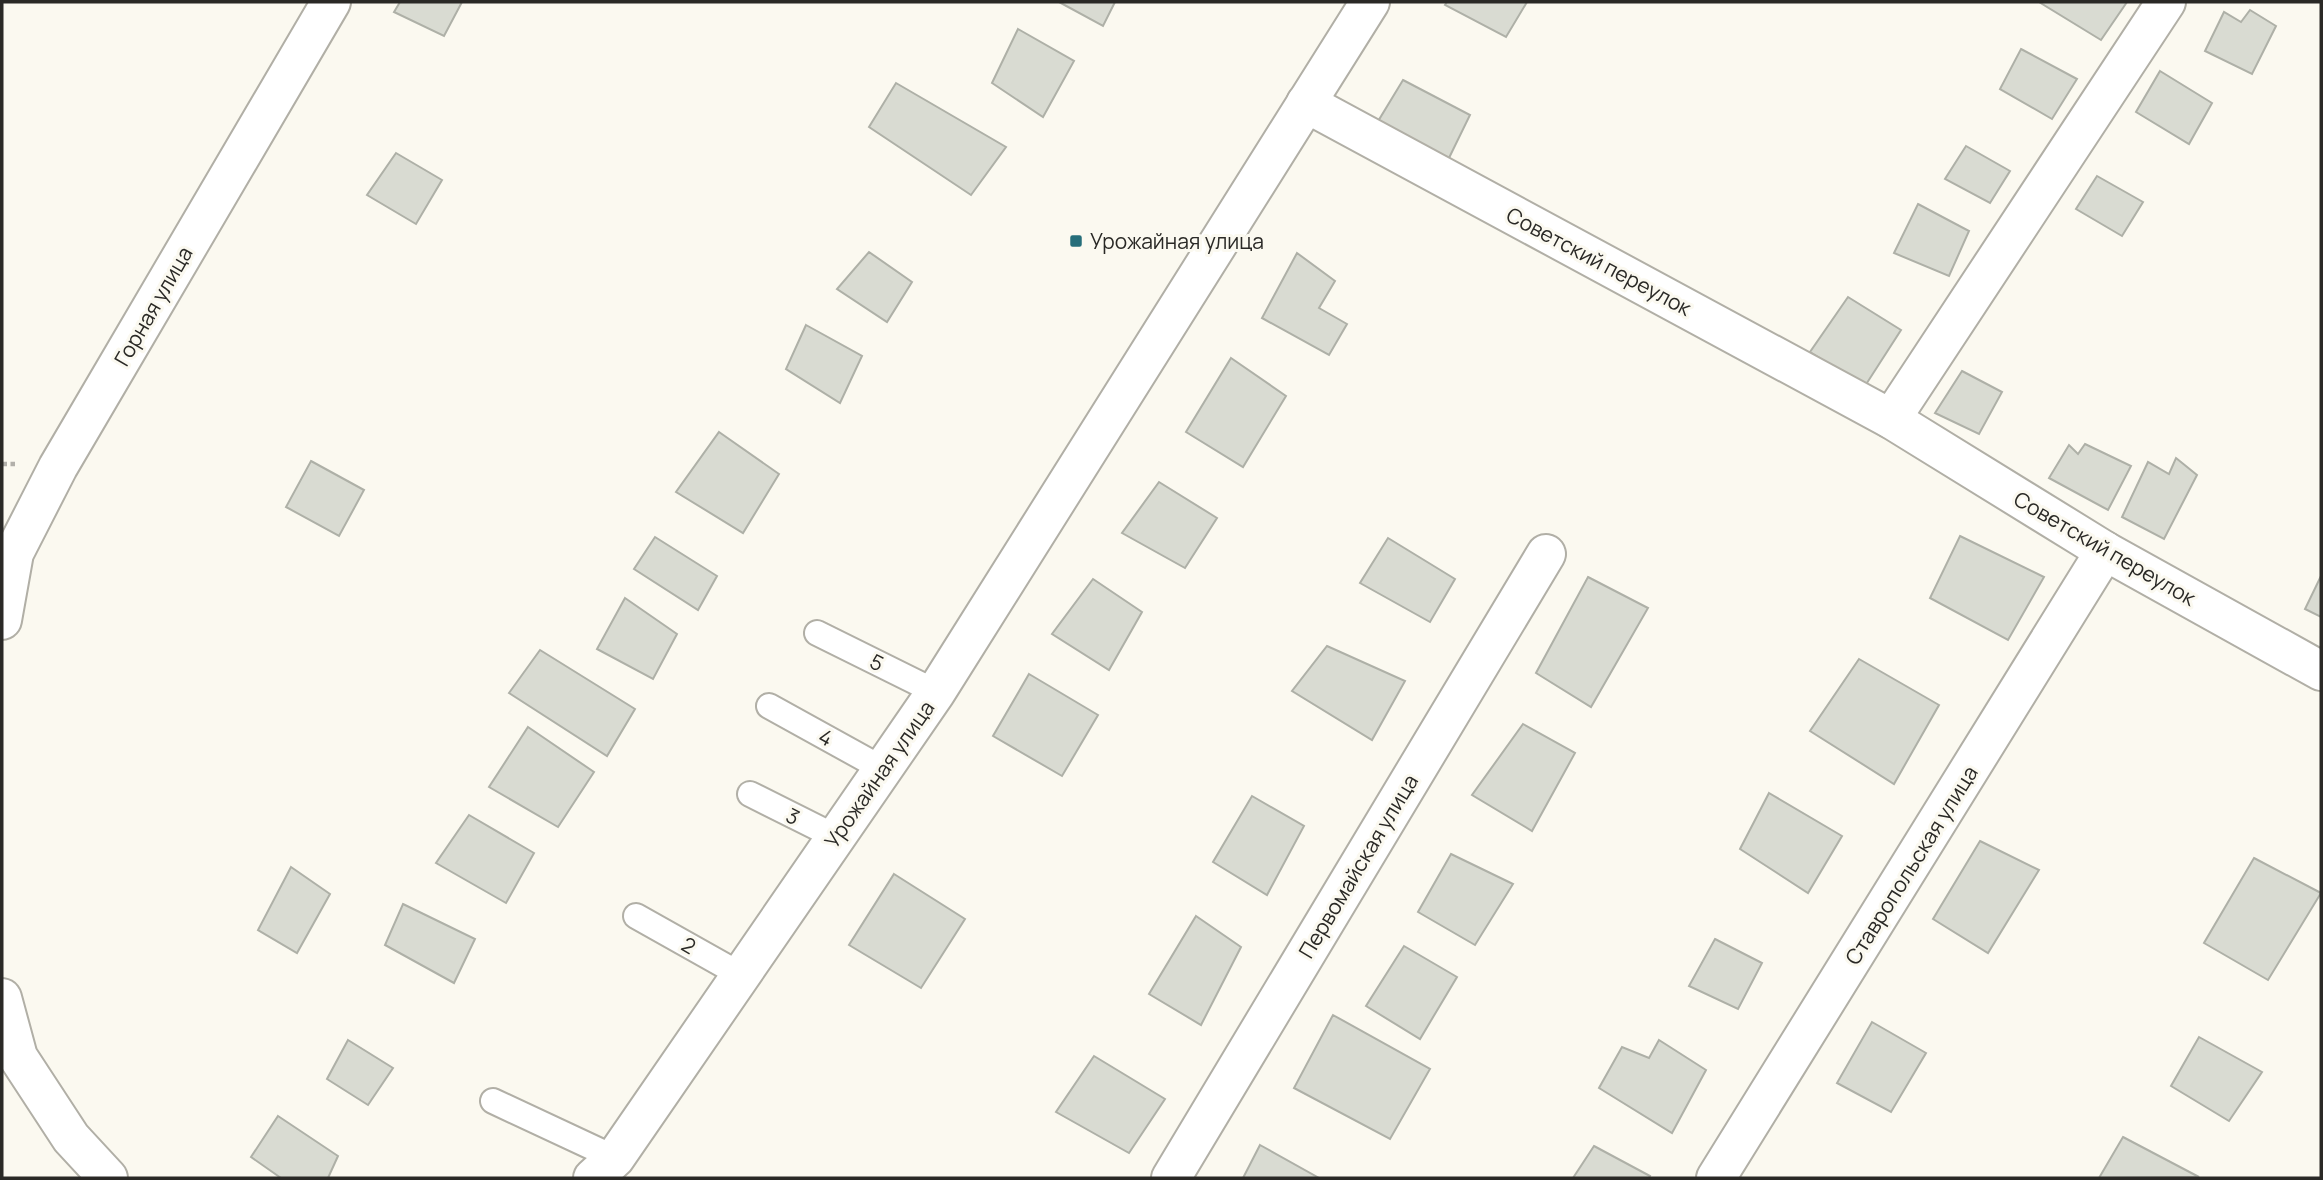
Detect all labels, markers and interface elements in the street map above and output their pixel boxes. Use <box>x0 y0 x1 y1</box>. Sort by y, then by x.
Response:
street label: Советский переулок <box>1502 200 1697 322</box>
place label: Урожайная улица <box>1090 227 1264 255</box>
marker: Урожайная улица <box>1068 233 1084 249</box>
street label: Горная улица <box>107 241 199 371</box>
street label: Советский переулок <box>2009 484 2202 612</box>
street label: 5 <box>865 647 889 677</box>
street label: Урожайная улица <box>818 695 940 853</box>
street label: 4 <box>814 722 838 752</box>
street label: Ставропольская улица <box>1838 760 1984 970</box>
street label: Первомайская улица <box>1292 769 1424 963</box>
street label: 3 <box>781 801 805 831</box>
street label: 2 <box>677 930 701 960</box>

